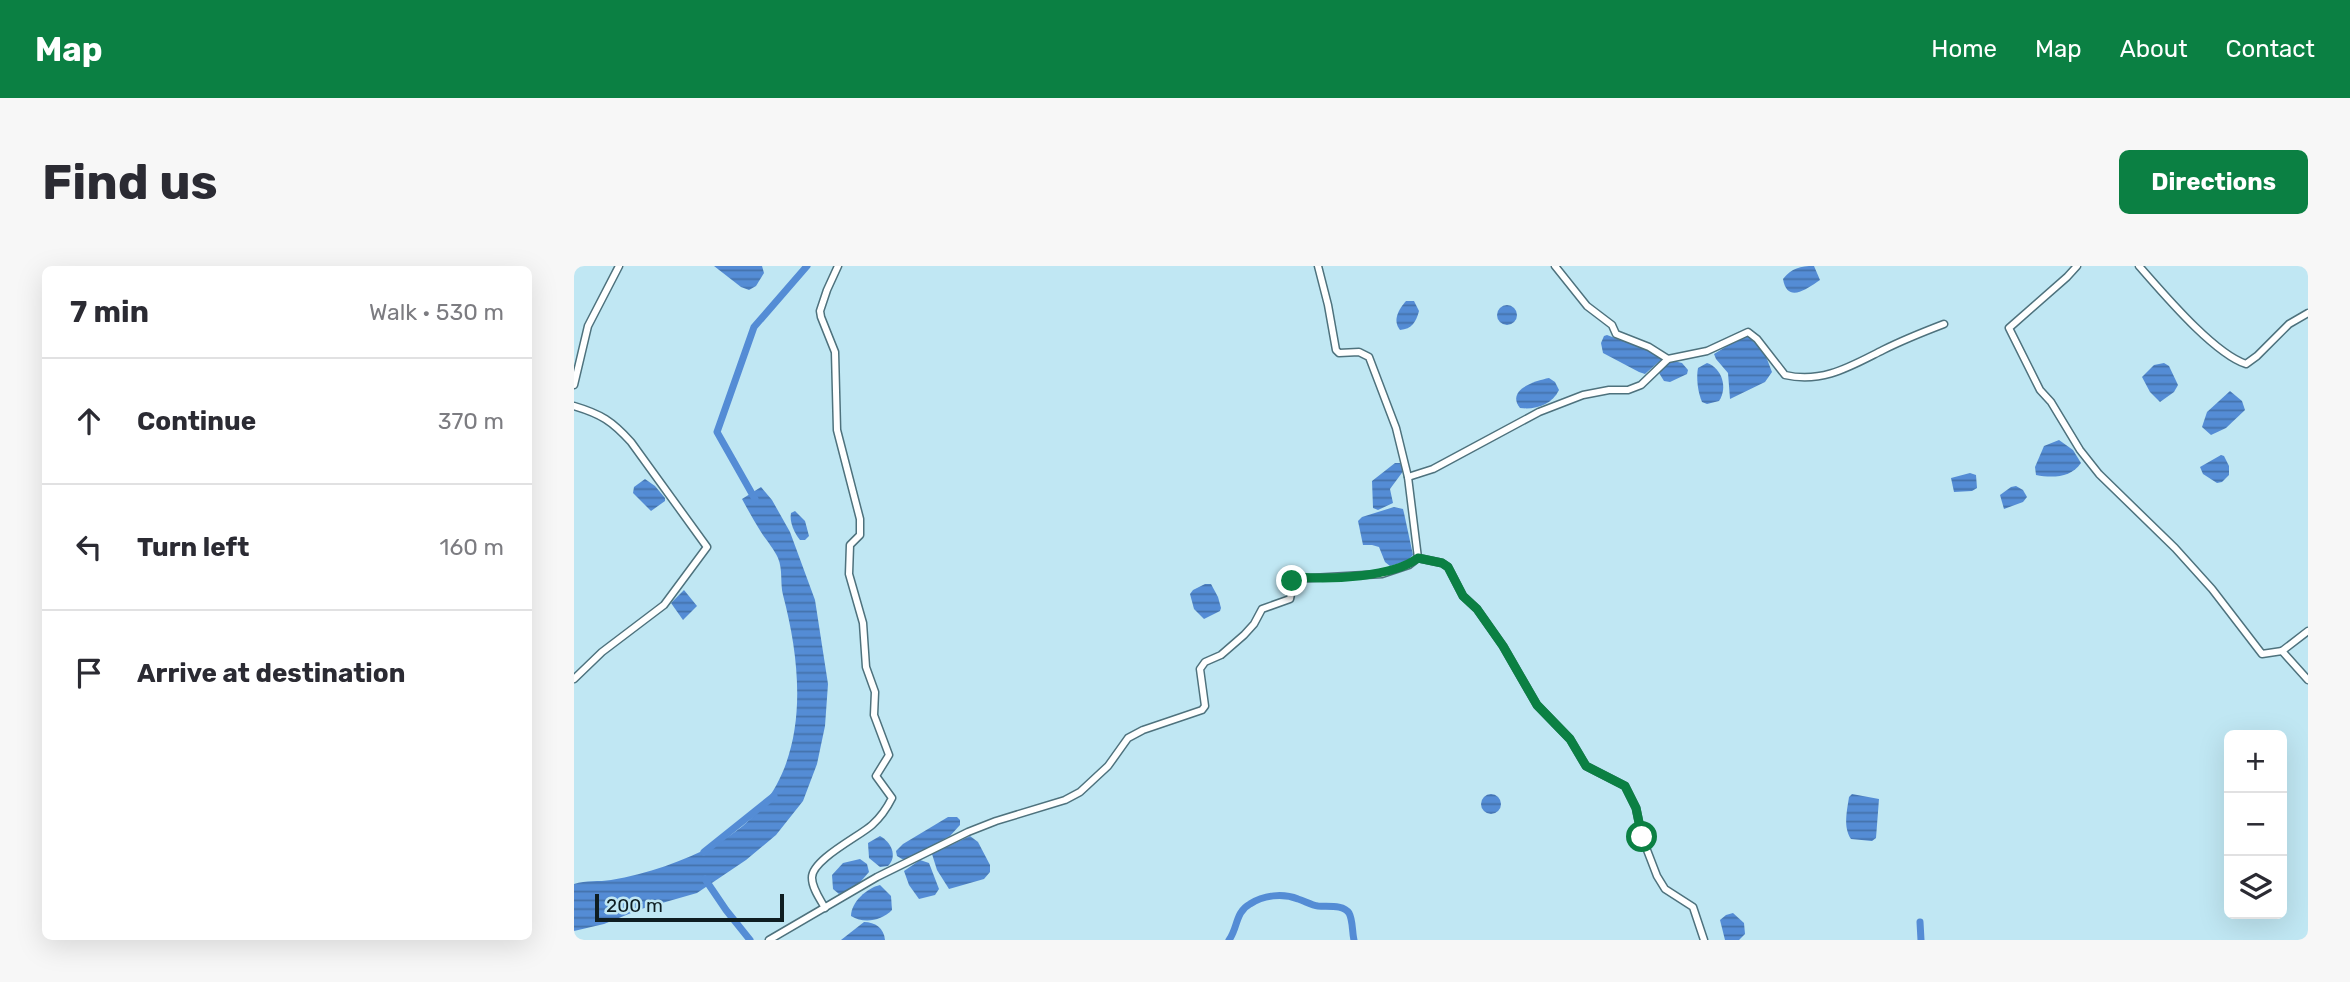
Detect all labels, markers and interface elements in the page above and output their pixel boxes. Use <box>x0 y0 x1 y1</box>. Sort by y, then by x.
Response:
text: Map <box>35 30 103 69</box>
text: Home <box>1931 35 1997 63</box>
text: Map <box>2035 35 2082 63</box>
text: About <box>2120 35 2188 63</box>
text: Contact <box>2226 35 2315 63</box>
button: Directions <box>2119 150 2308 214</box>
text: Find us <box>42 153 218 211</box>
text: 7 min <box>70 294 149 330</box>
text: Walk · 530 m <box>369 298 504 326</box>
icon: ahead <box>70 402 108 440</box>
text: Continue <box>137 406 256 437</box>
text: 370 m <box>438 407 504 435</box>
icon: left <box>70 528 108 566</box>
text: Turn left <box>137 532 249 563</box>
text: 160 m <box>440 533 504 561</box>
route end <box>1276 565 1307 596</box>
icon: arrive <box>70 654 108 692</box>
text: Arrive at destination <box>137 658 405 689</box>
map controls <box>2224 730 2287 919</box>
button: + <box>2224 730 2287 793</box>
button: − <box>2224 793 2287 856</box>
route start <box>1626 821 1657 852</box>
button: layers <box>2224 856 2287 919</box>
scale bar <box>595 891 784 923</box>
text: 200 m <box>606 894 663 917</box>

